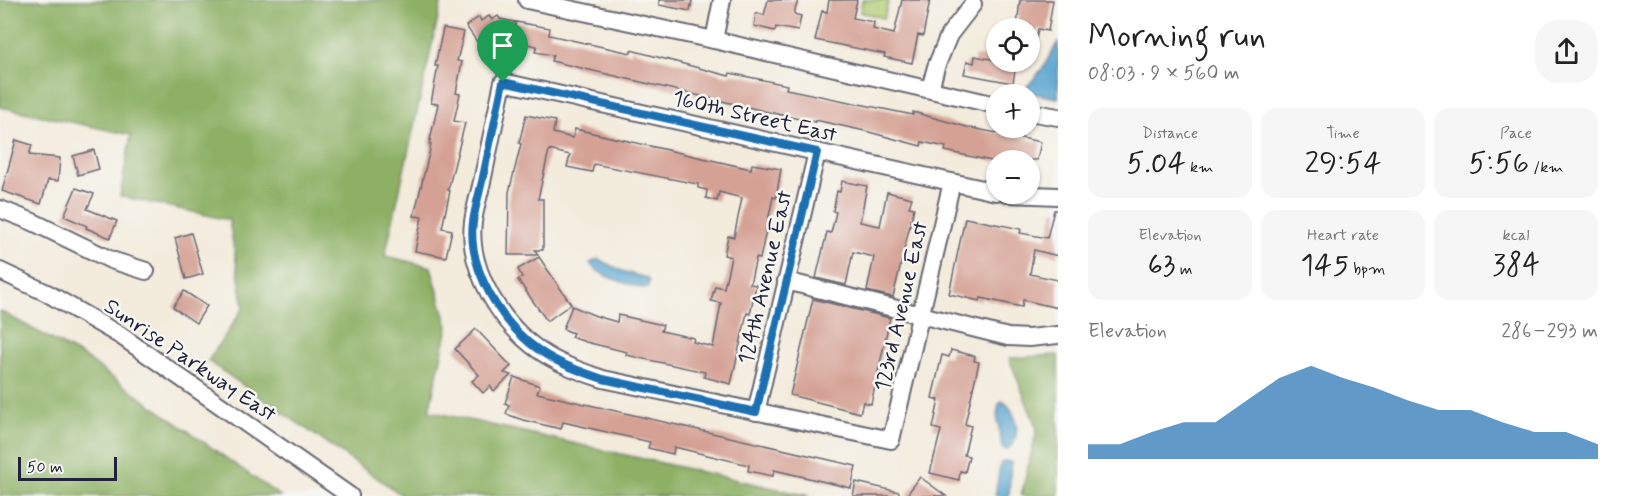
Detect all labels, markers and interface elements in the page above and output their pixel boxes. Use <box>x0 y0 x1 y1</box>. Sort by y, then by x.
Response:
text: Morning run <box>1088 15 1266 59</box>
map controls <box>986 18 1040 204</box>
button: locate <box>986 18 1040 72</box>
pin <box>477 20 528 82</box>
button: share <box>1535 20 1598 83</box>
icon: arrive <box>486 29 519 62</box>
text: 08:03 · 9 × 560 m <box>1088 60 1240 87</box>
street label: 160th Street East <box>670 84 839 149</box>
button: + <box>986 84 1040 138</box>
text: Distance <box>1142 123 1198 144</box>
text: Time <box>1326 123 1360 144</box>
text: Pace <box>1500 123 1532 144</box>
text: 5.04 <box>1127 144 1186 183</box>
text: 29:54 <box>1305 144 1381 183</box>
text: 5:56 <box>1468 144 1529 183</box>
button: − <box>986 150 1040 204</box>
text: km <box>1186 157 1213 178</box>
text: /km <box>1529 157 1564 178</box>
street label: 124th Avenue East <box>732 188 800 367</box>
street label: 123rd Avenue East <box>869 219 935 394</box>
text: Elevation <box>1139 225 1202 246</box>
text: Heart rate <box>1307 225 1379 246</box>
text: kcal <box>1503 225 1529 246</box>
text: 63 <box>1147 246 1176 285</box>
text: 145 <box>1301 246 1349 285</box>
text: 384 <box>1492 246 1540 285</box>
text: m <box>1176 259 1193 280</box>
text: bpm <box>1349 259 1385 280</box>
street label: Sunrise Parkway East <box>98 293 281 429</box>
text: Elevation <box>1088 318 1167 345</box>
text: 286–293 m <box>1501 318 1598 345</box>
scale bar <box>18 454 117 482</box>
text: 50 m <box>27 457 63 478</box>

